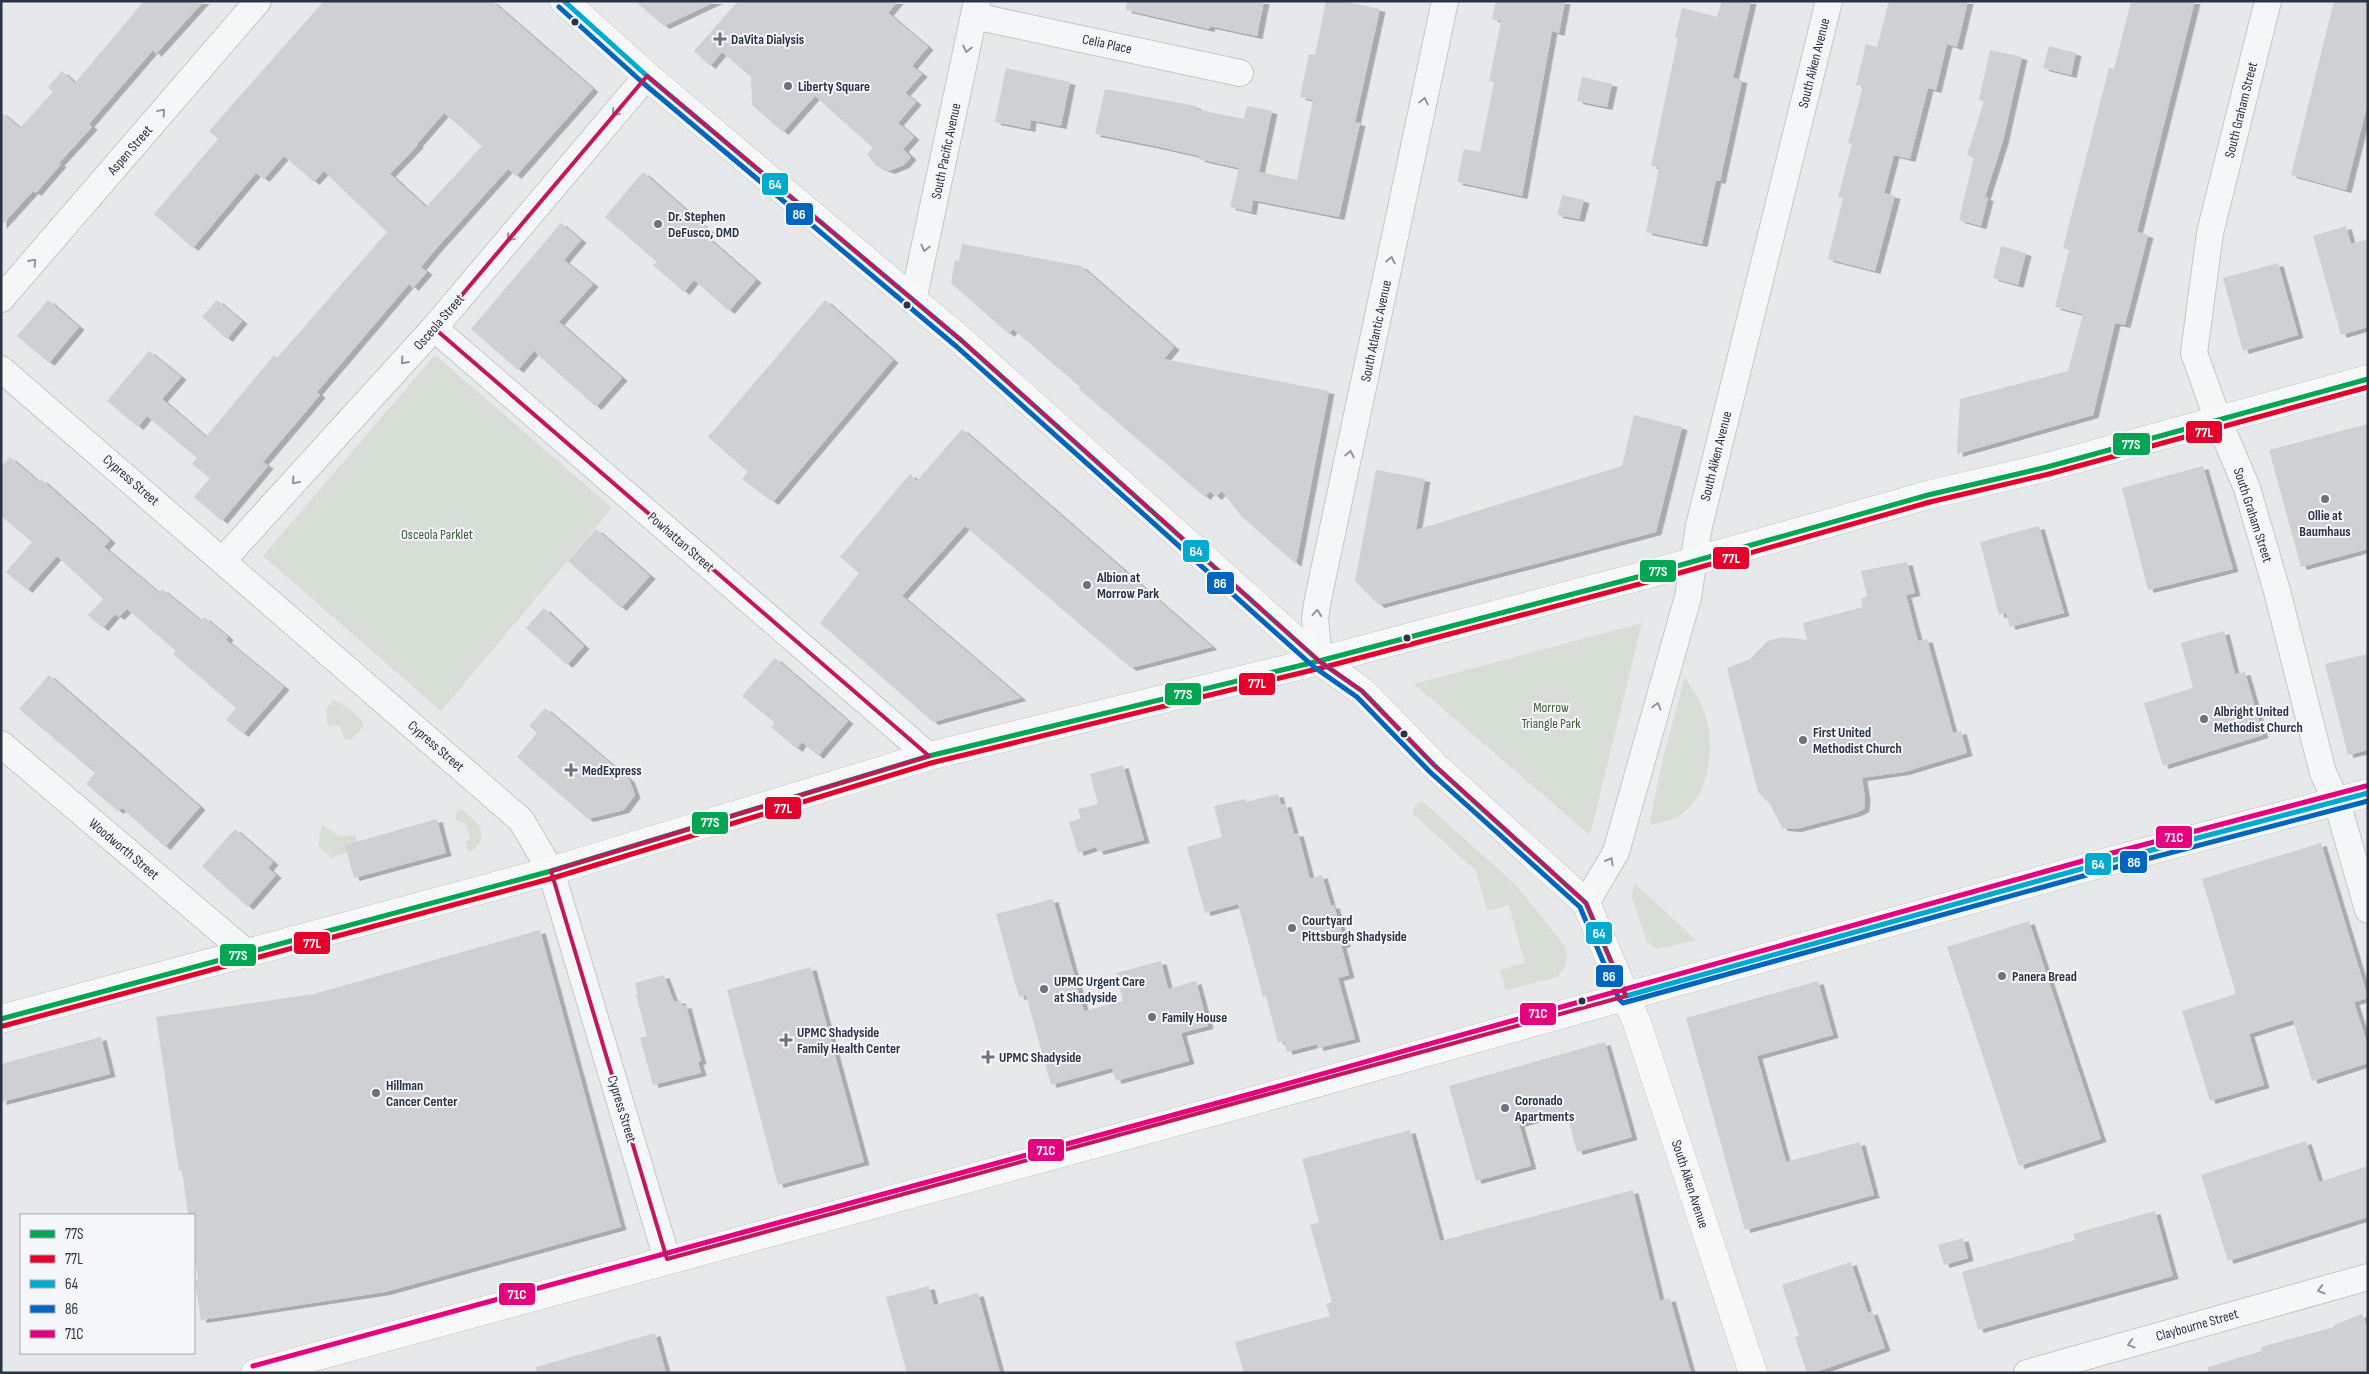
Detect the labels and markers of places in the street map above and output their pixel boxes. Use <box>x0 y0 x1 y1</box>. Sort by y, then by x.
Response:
unlabelled marker <box>570 17 580 27</box>
place label: DaVita Dialysis <box>731 31 804 48</box>
marker: DaVita Dialysis <box>713 32 727 46</box>
place label: Liberty Square <box>798 78 870 95</box>
marker: Liberty Square <box>782 80 794 92</box>
place label: Dr. Stephen DeFusco, DMD <box>668 208 739 241</box>
marker: Dr. Stephen DeFusco, DMD <box>652 218 664 230</box>
unlabelled marker <box>902 300 912 310</box>
marker: Ollie at Baumhaus <box>2319 493 2331 505</box>
place label: Ollie at Baumhaus <box>2299 507 2351 540</box>
place label: Albion at Morrow Park <box>1096 569 1159 602</box>
marker: Albion at Morrow Park <box>1081 579 1093 591</box>
unlabelled marker <box>1402 633 1412 643</box>
place label: Albright United Methodist Church <box>2213 703 2303 736</box>
marker: Albright United Methodist Church <box>2198 713 2210 725</box>
place label: First United Methodist Church <box>1813 724 1902 757</box>
unlabelled marker <box>1399 729 1409 739</box>
marker: First United Methodist Church <box>1797 734 1809 746</box>
place label: MedExpress <box>582 762 642 779</box>
marker: MedExpress <box>564 763 578 777</box>
place label: Courtyard Pittsburgh Shadyside <box>1302 912 1407 945</box>
marker: Courtyard Pittsburgh Shadyside <box>1286 922 1298 934</box>
place label: Panera Bread <box>2012 968 2077 985</box>
marker: Panera Bread <box>1996 970 2008 982</box>
place label: UPMC Urgent Care at Shadyside <box>1054 973 1145 1006</box>
marker: UPMC Urgent Care at Shadyside <box>1038 983 1050 995</box>
unlabelled marker <box>1577 996 1587 1006</box>
place label: Family House <box>1162 1009 1227 1026</box>
marker: Family House <box>1146 1011 1158 1023</box>
place label: UPMC Shadyside Family Health Center <box>797 1024 901 1057</box>
marker: UPMC Shadyside Family Health Center <box>779 1033 793 1047</box>
place label: UPMC Shadyside <box>999 1049 1081 1066</box>
marker: UPMC Shadyside <box>981 1050 995 1064</box>
place label: Hillman Cancer Center <box>386 1077 458 1110</box>
marker: Hillman Cancer Center <box>370 1087 382 1099</box>
place label: Coronado Apartments <box>1514 1092 1574 1125</box>
marker: Coronado Apartments <box>1499 1102 1511 1114</box>

